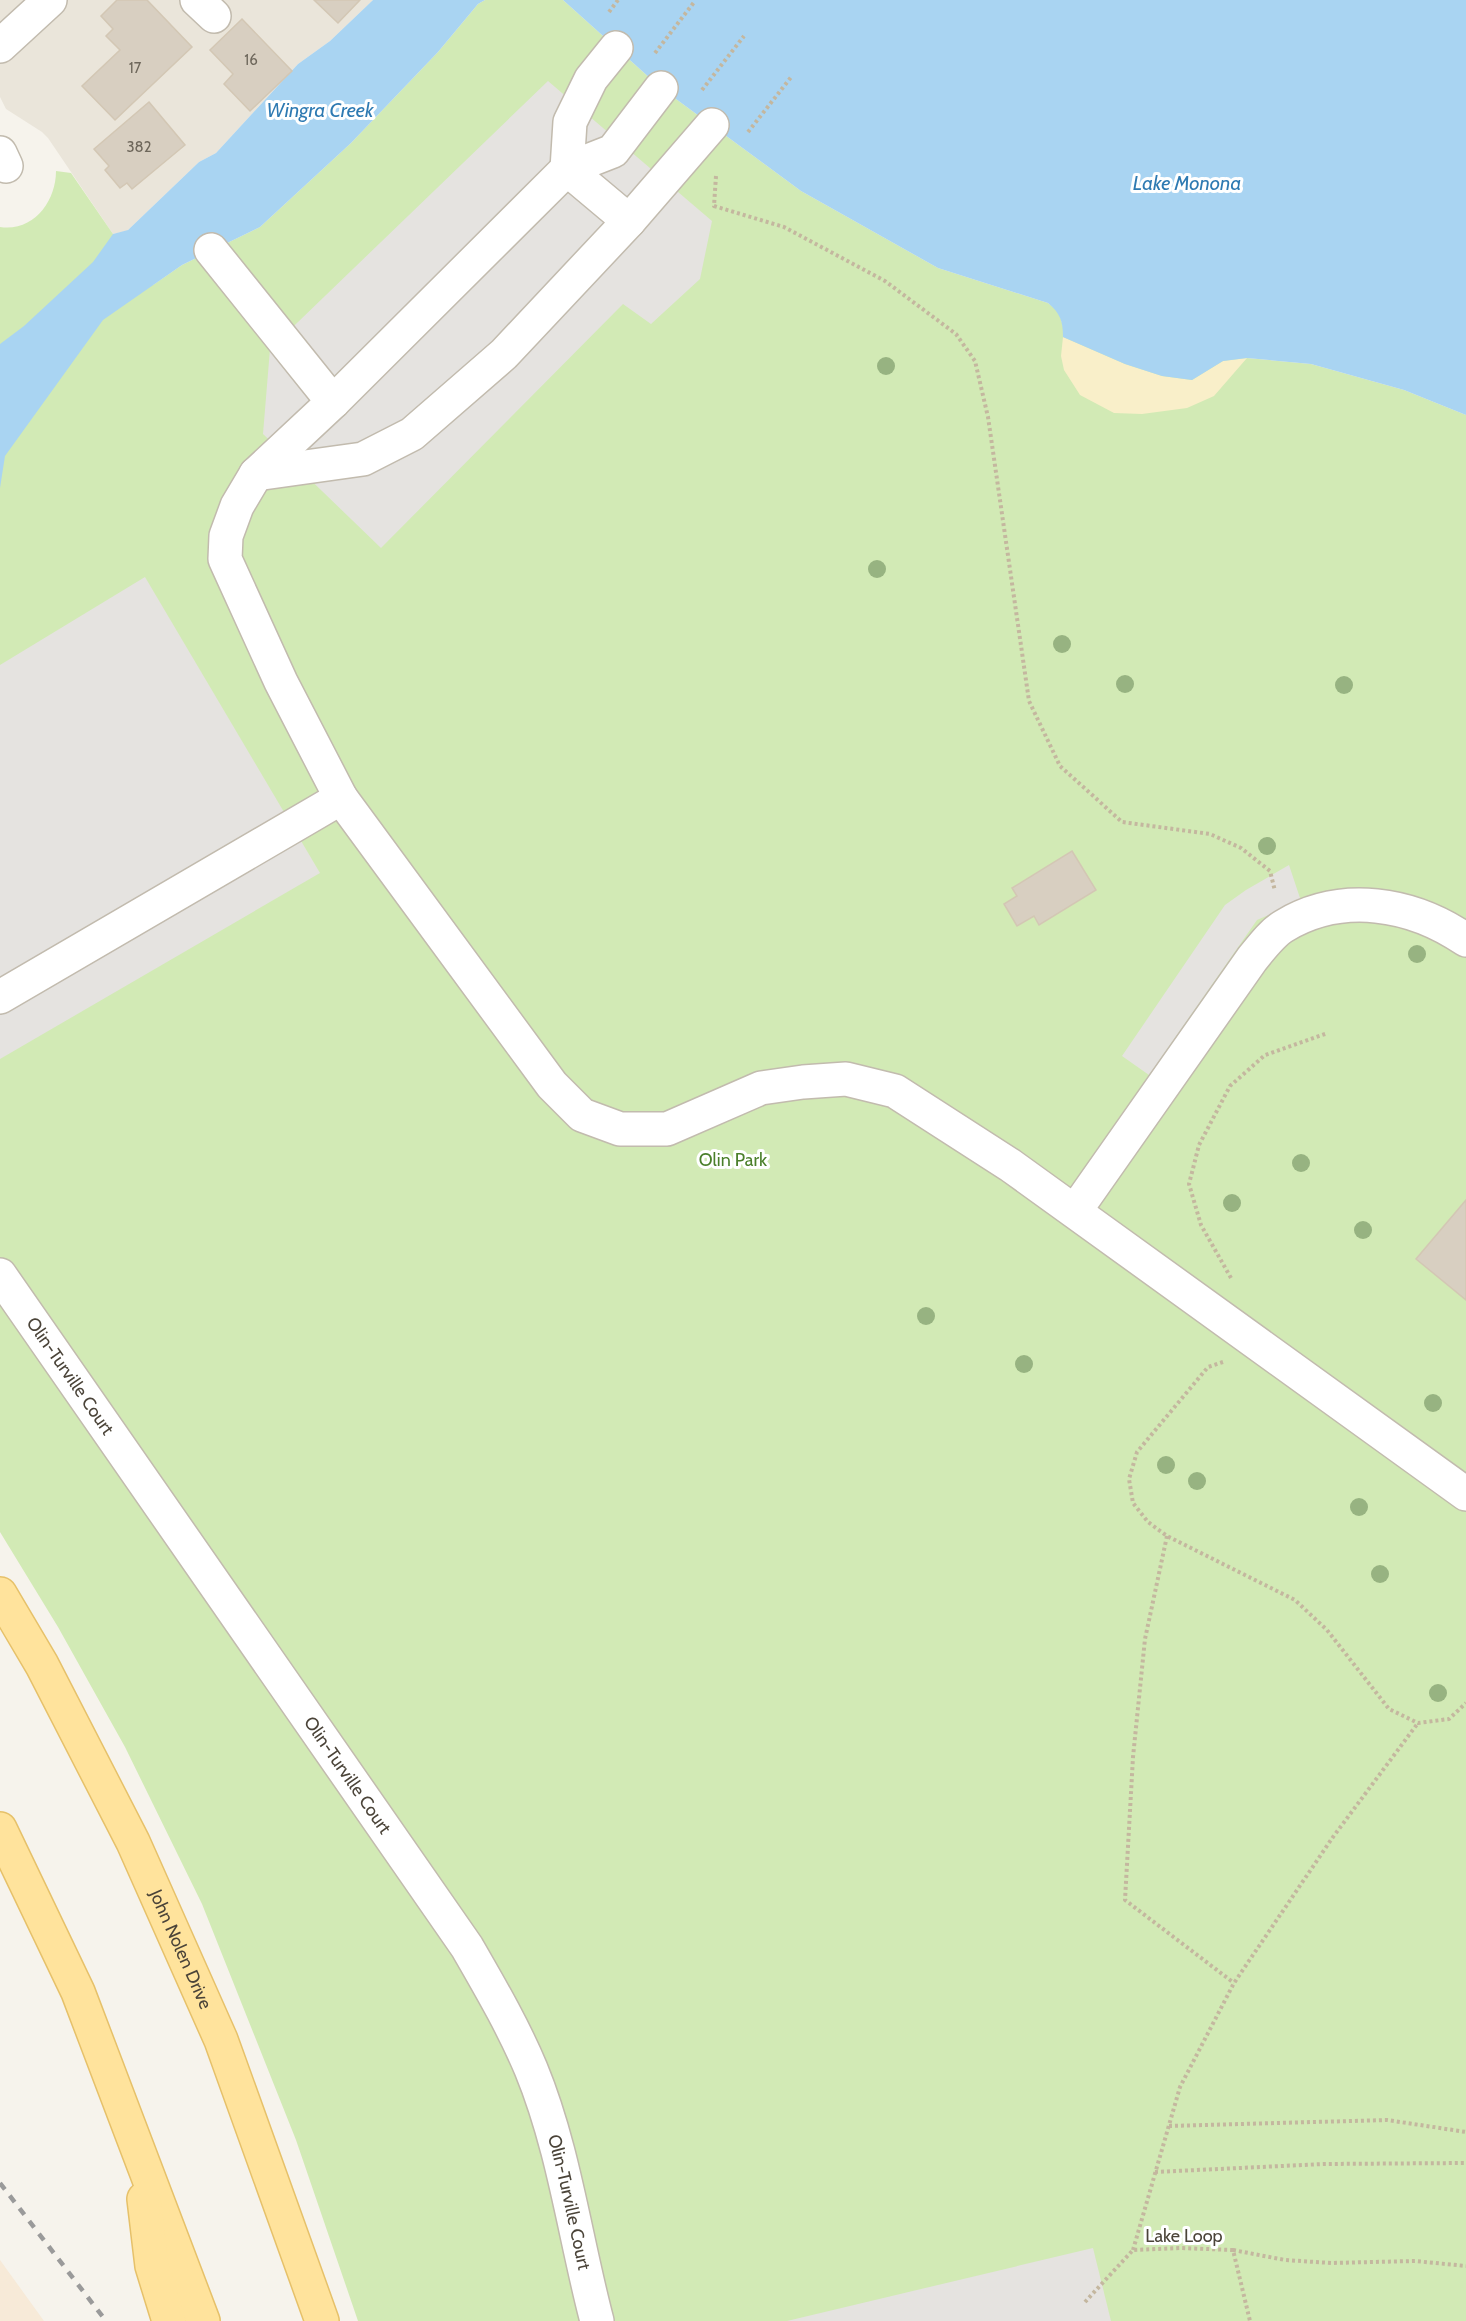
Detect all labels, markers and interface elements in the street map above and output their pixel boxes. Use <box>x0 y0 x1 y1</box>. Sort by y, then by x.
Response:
house number: 16 <box>244 51 258 69</box>
house number: 17 <box>129 59 142 77</box>
water label: Wingra Creek <box>266 98 375 122</box>
house number: 382 <box>126 138 152 156</box>
water label: Lake Monona <box>1133 171 1241 195</box>
park label: Olin Park <box>699 1149 768 1171</box>
street label: Olin-Turville Court <box>22 1313 119 1439</box>
street label: Olin-Turville Court <box>299 1712 396 1838</box>
street label: John Nolen Drive <box>144 1885 217 2012</box>
street label: Olin-Turville Court <box>543 2132 595 2272</box>
street label: Lake Loop <box>1145 2225 1223 2247</box>

